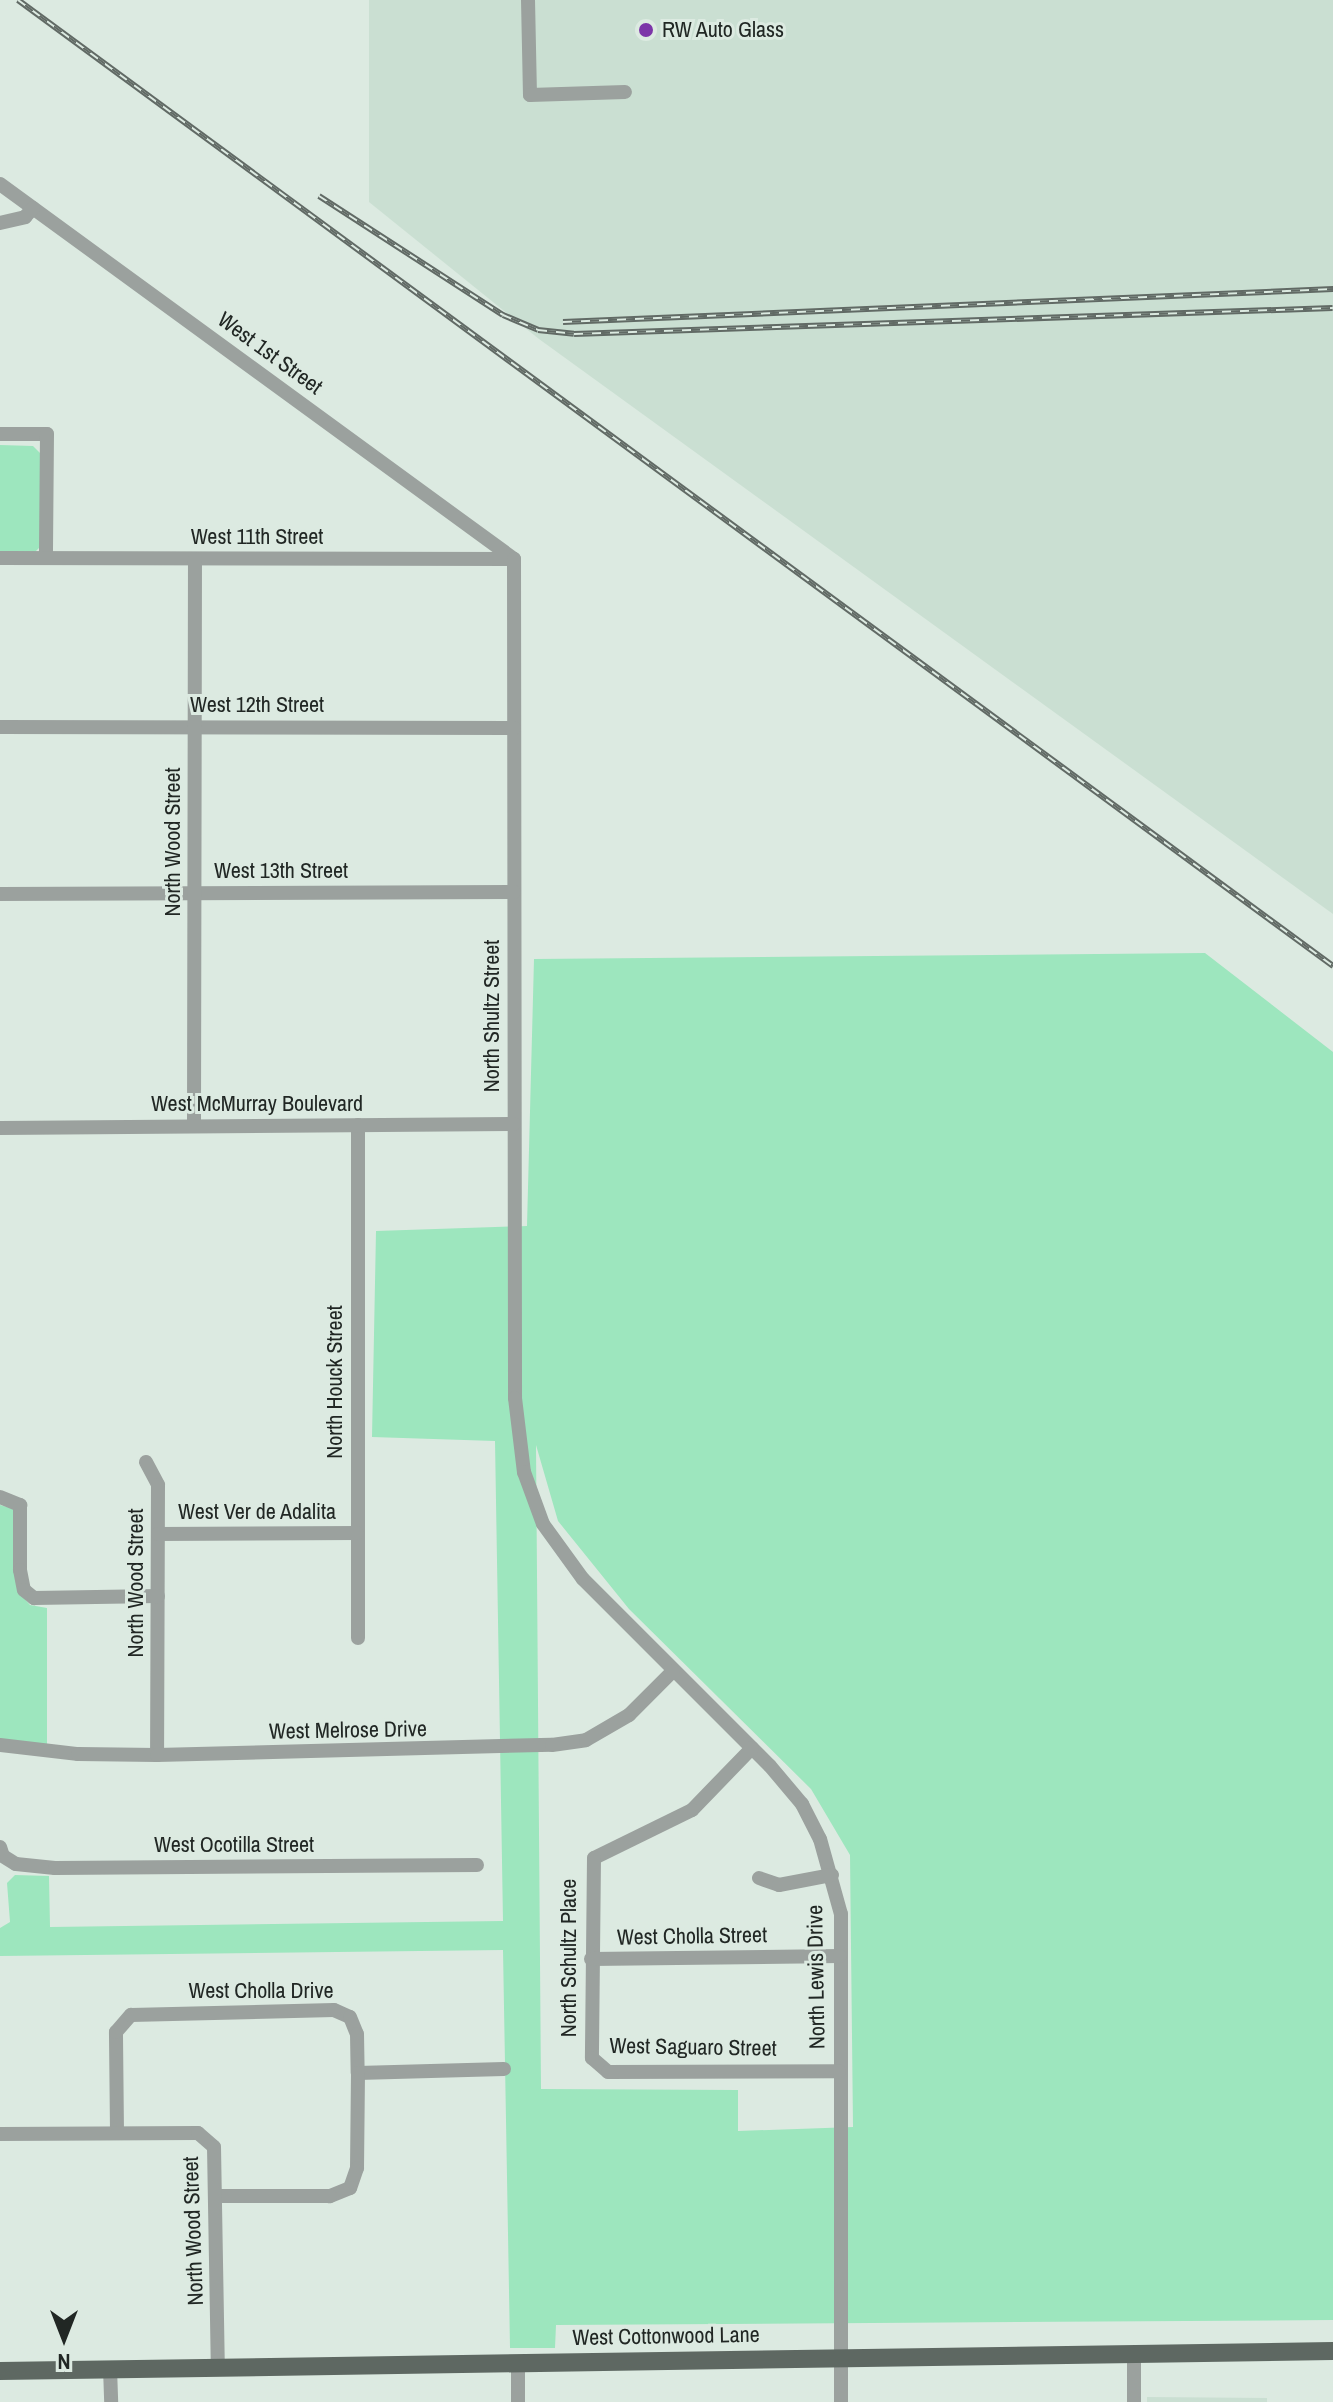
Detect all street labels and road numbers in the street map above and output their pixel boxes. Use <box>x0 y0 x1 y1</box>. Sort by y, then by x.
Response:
street label: West 1st Street <box>212 306 328 400</box>
street label: West 11th Street <box>191 524 323 550</box>
street label: West 12th Street <box>190 692 324 718</box>
street label: North Wood Street <box>160 767 186 917</box>
street label: West 13th Street <box>214 858 348 884</box>
street label: North Shultz Street <box>479 940 505 1092</box>
street label: West McMurray Boulevard <box>151 1091 363 1117</box>
street label: North Houck Street <box>322 1305 348 1459</box>
street label: West Ver de Adalita <box>177 1499 337 1525</box>
street label: North Wood Street <box>123 1508 149 1658</box>
street label: West Melrose Drive <box>269 1715 427 1745</box>
street label: West Ocotilla Street <box>154 1832 314 1858</box>
street label: North Schultz Place <box>556 1879 582 2037</box>
street label: North Lewis Drive <box>802 1905 830 2049</box>
street label: West Cholla Street <box>617 1921 767 1951</box>
street label: West Cholla Drive <box>188 1978 334 2004</box>
street label: West Saguaro Street <box>609 2032 777 2062</box>
street label: North Wood Street <box>177 2156 209 2306</box>
street label: West Cottonwood Lane <box>572 2321 760 2351</box>

